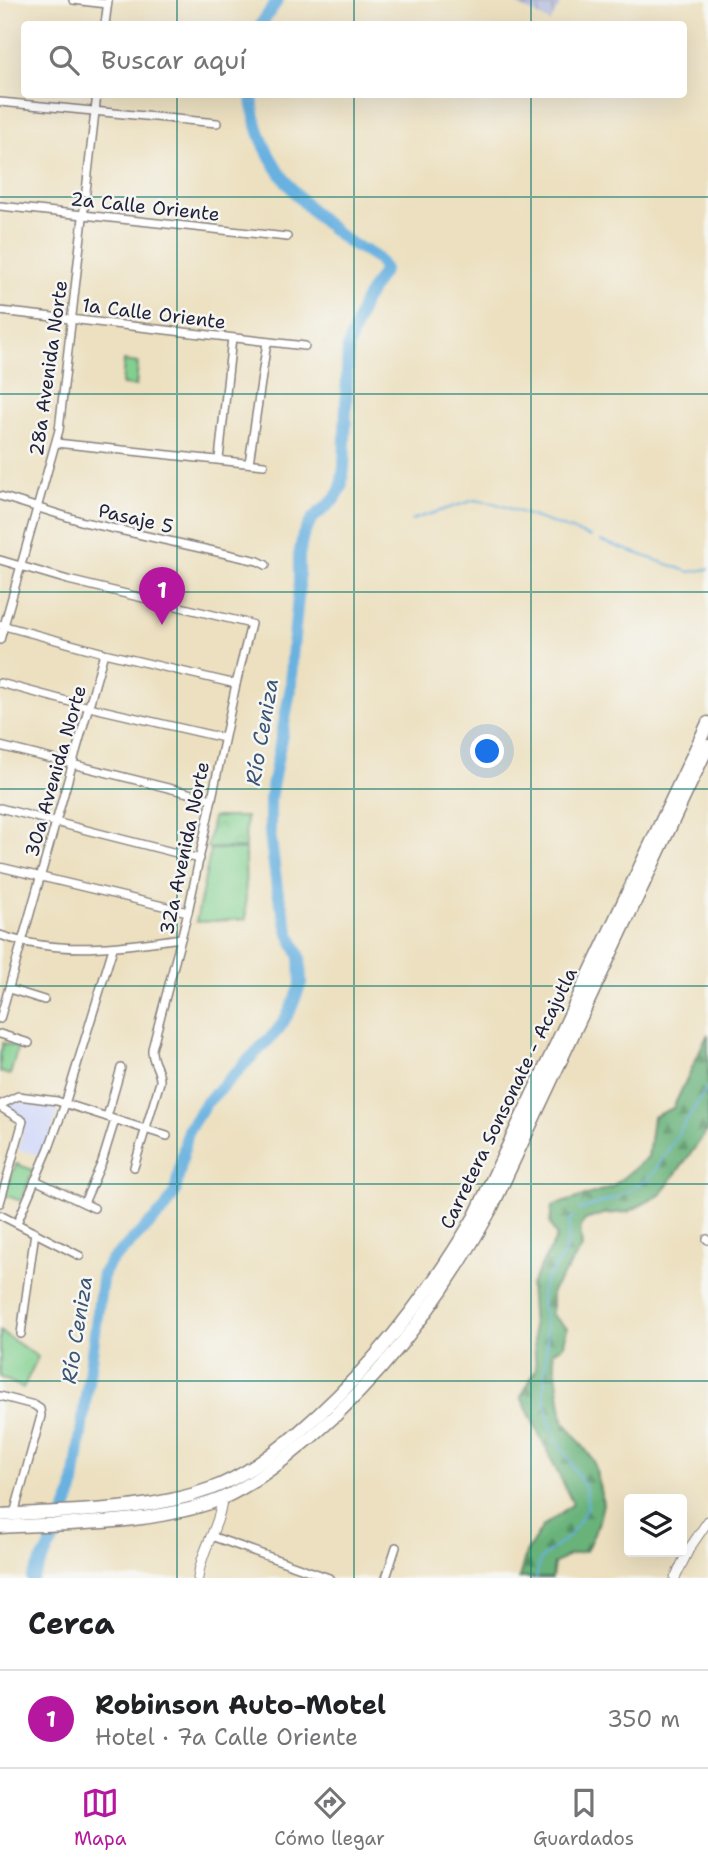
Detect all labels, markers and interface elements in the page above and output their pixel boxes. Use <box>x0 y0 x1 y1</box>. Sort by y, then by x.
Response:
search box <box>21 21 687 98</box>
icon: search <box>45 41 83 79</box>
text: Buscar aquí <box>101 42 247 77</box>
street label: 2a Calle Oriente <box>69 186 221 227</box>
street label: 28a Avenida Norte <box>24 279 73 458</box>
street label: 1a Calle Oriente <box>81 292 227 335</box>
street label: Pasaje 5 <box>96 498 176 539</box>
pin: 1 <box>139 567 185 625</box>
water label: Río Ceniza <box>239 676 285 788</box>
street label: 30a Avenida Norte <box>19 682 92 860</box>
your location <box>470 734 504 768</box>
street label: 32a Avenida Norte <box>154 759 215 937</box>
street label: Carretera Sonsonate - Acajutla <box>434 963 583 1233</box>
water label: Río Ceniza <box>55 1274 99 1386</box>
map controls <box>624 1494 687 1557</box>
button: layers <box>624 1494 687 1557</box>
text: Cerca <box>28 1603 115 1644</box>
text: Robinson Auto-Motel <box>95 1687 386 1722</box>
text: 1 <box>46 1704 56 1734</box>
text: 350 m <box>607 1704 680 1734</box>
text: Hotel · 7a Calle Oriente <box>95 1722 358 1752</box>
tab: Mapa <box>74 1784 126 1851</box>
tab: Cómo llegar <box>274 1784 385 1851</box>
tab: Guardados <box>533 1784 634 1851</box>

